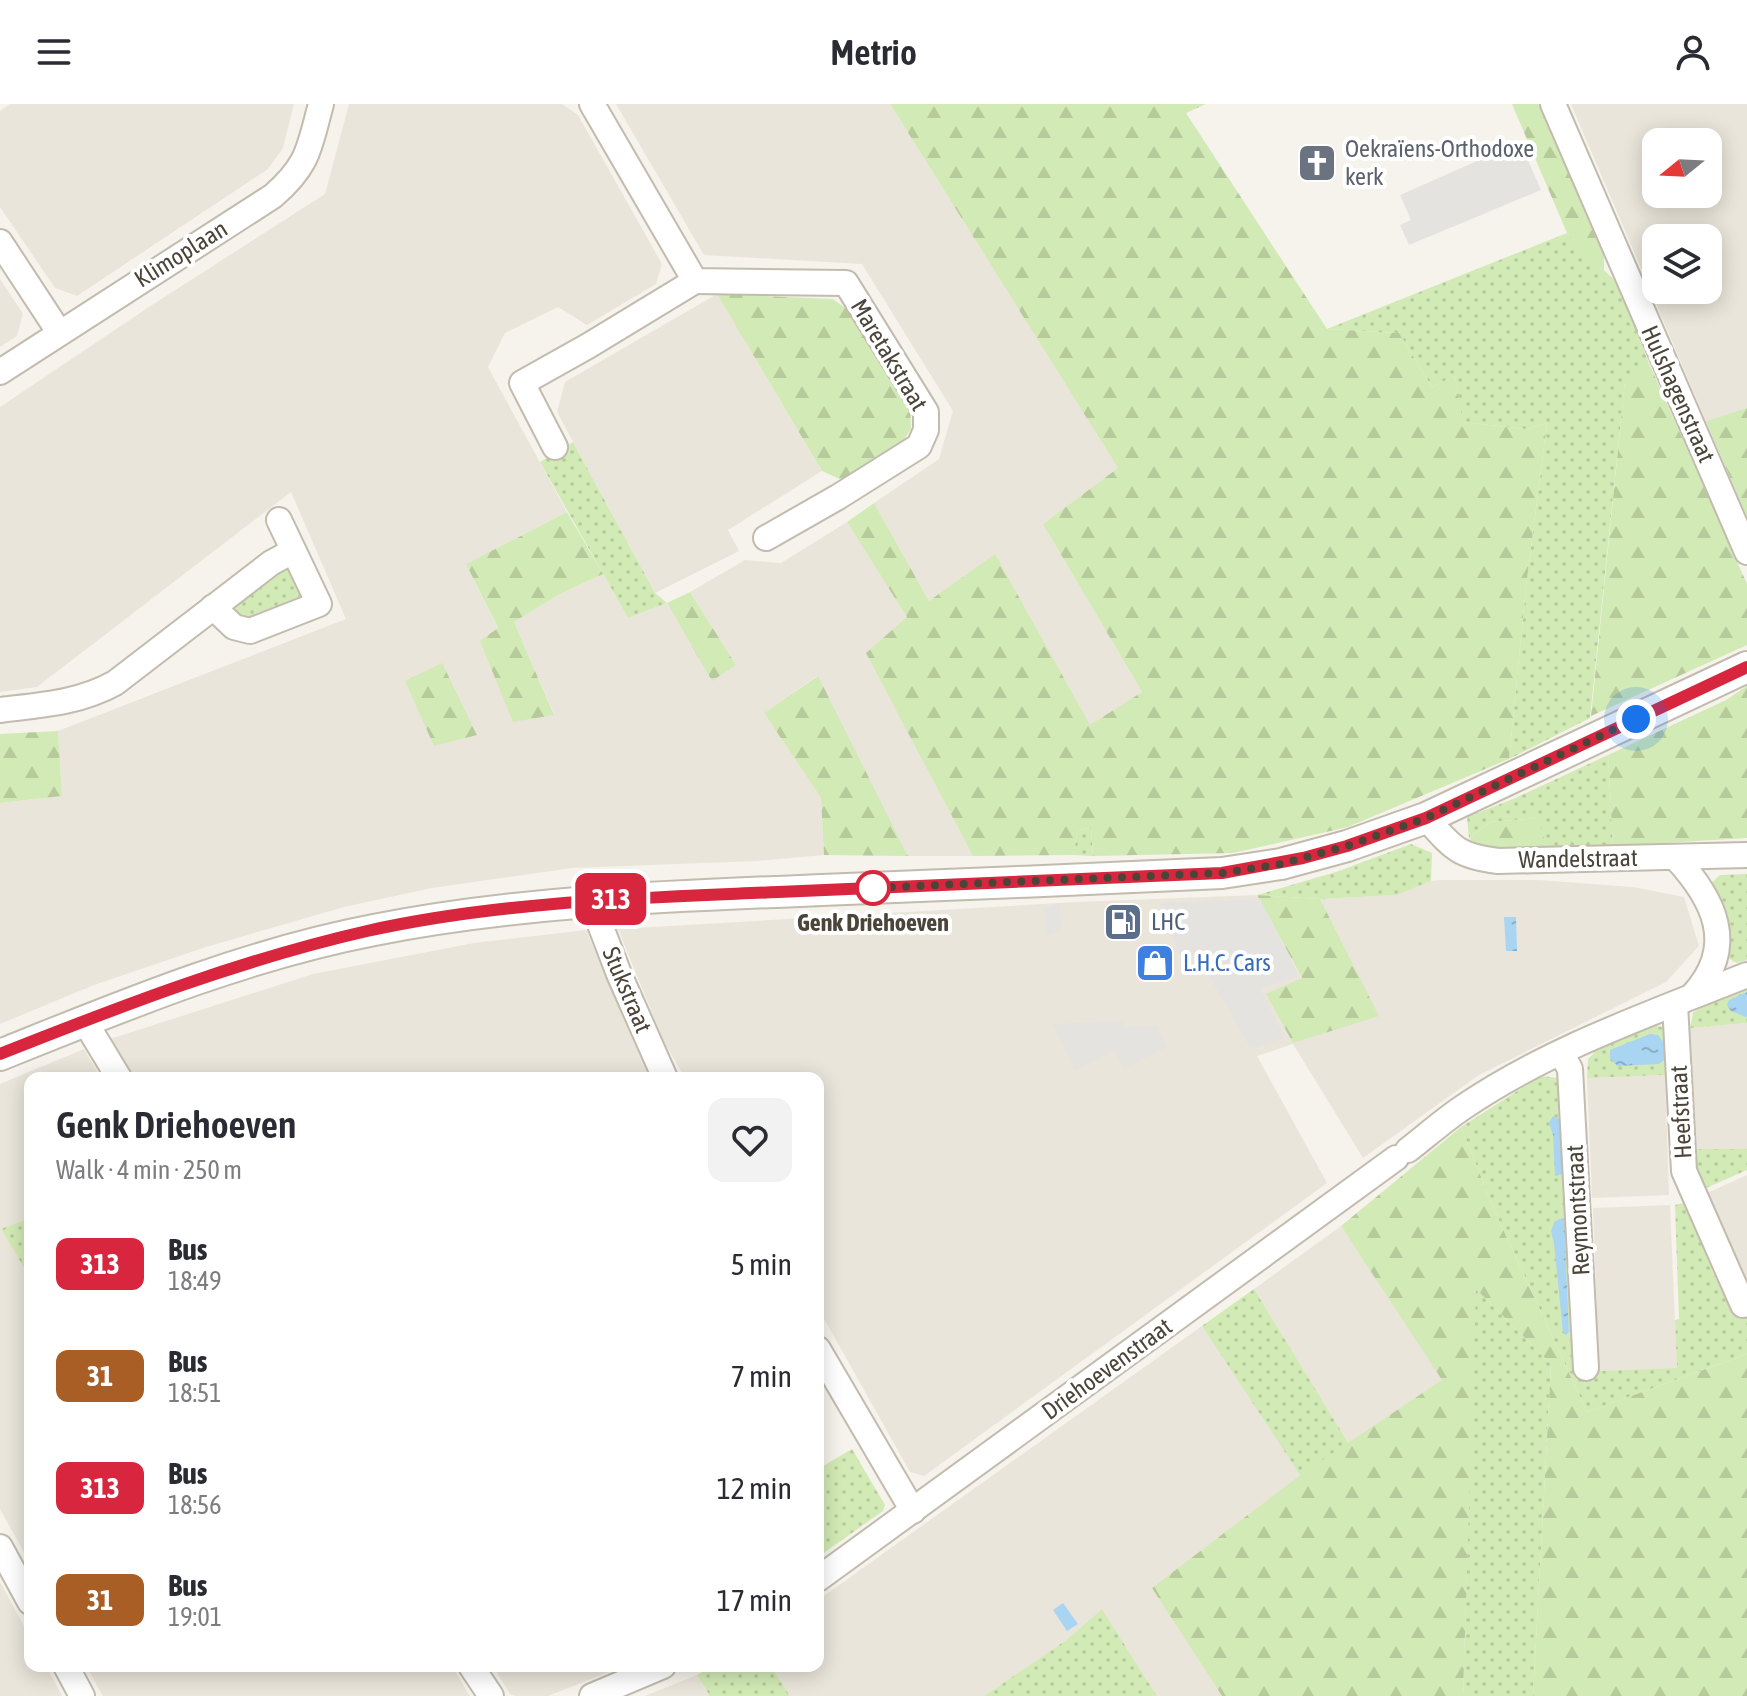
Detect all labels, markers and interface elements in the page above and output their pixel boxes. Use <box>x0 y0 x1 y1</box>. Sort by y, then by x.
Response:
icon: menu <box>32 30 76 74</box>
icon: person <box>1671 30 1715 74</box>
text: Metrio <box>830 31 917 73</box>
north arrow <box>1642 128 1722 208</box>
map controls <box>1642 128 1722 304</box>
place label: Oekraïens-Orthodoxe kerk <box>1345 135 1534 190</box>
church icon: Oekraïens-Orthodoxe kerk <box>1296 142 1338 184</box>
street label: Klimoplaan <box>130 215 232 293</box>
button: layers <box>1642 224 1722 304</box>
street label: Maretakstraat <box>846 294 933 415</box>
street label: Hulshagenstraat <box>1636 321 1721 466</box>
your location <box>1616 699 1656 739</box>
street label: Wandelstraat <box>1518 844 1638 873</box>
marker: Genk Driehoeven <box>856 871 890 905</box>
line badge: 313 <box>565 873 657 925</box>
text: 313 <box>591 883 631 915</box>
fuel station icon: LHC <box>1102 901 1144 943</box>
place label: LHC <box>1151 908 1185 935</box>
place label: Genk Driehoeven <box>797 909 949 936</box>
shop icon: L.H.C. Cars <box>1134 942 1176 984</box>
street label: Stukstraat <box>597 943 658 1037</box>
place label: L.H.C. Cars <box>1183 949 1271 976</box>
street label: Heefstraat <box>1665 1065 1696 1159</box>
button: heart <box>708 1098 792 1182</box>
text: Genk Driehoeven <box>56 1103 296 1146</box>
street label: Reymontstraat <box>1561 1144 1594 1276</box>
text: Walk · 4 min · 250 m <box>56 1155 242 1185</box>
text: Bus <box>168 1232 207 1266</box>
text: 5 min <box>731 1247 792 1281</box>
text: 313 <box>80 1248 120 1280</box>
text: 18:49 <box>168 1266 222 1296</box>
street label: Driehoevenstraat <box>1037 1312 1177 1425</box>
text: Bus <box>168 1344 207 1378</box>
text: 7 min <box>731 1359 792 1393</box>
text: 31 <box>87 1360 113 1392</box>
text: 18:51 <box>168 1378 222 1408</box>
text: Bus <box>168 1456 207 1490</box>
text: 12 min <box>717 1471 792 1505</box>
text: 313 <box>80 1472 120 1504</box>
text: 18:56 <box>168 1490 222 1520</box>
text: Bus <box>168 1568 207 1602</box>
text: 17 min <box>717 1583 792 1617</box>
text: 31 <box>87 1584 113 1616</box>
text: 19:01 <box>168 1602 222 1632</box>

